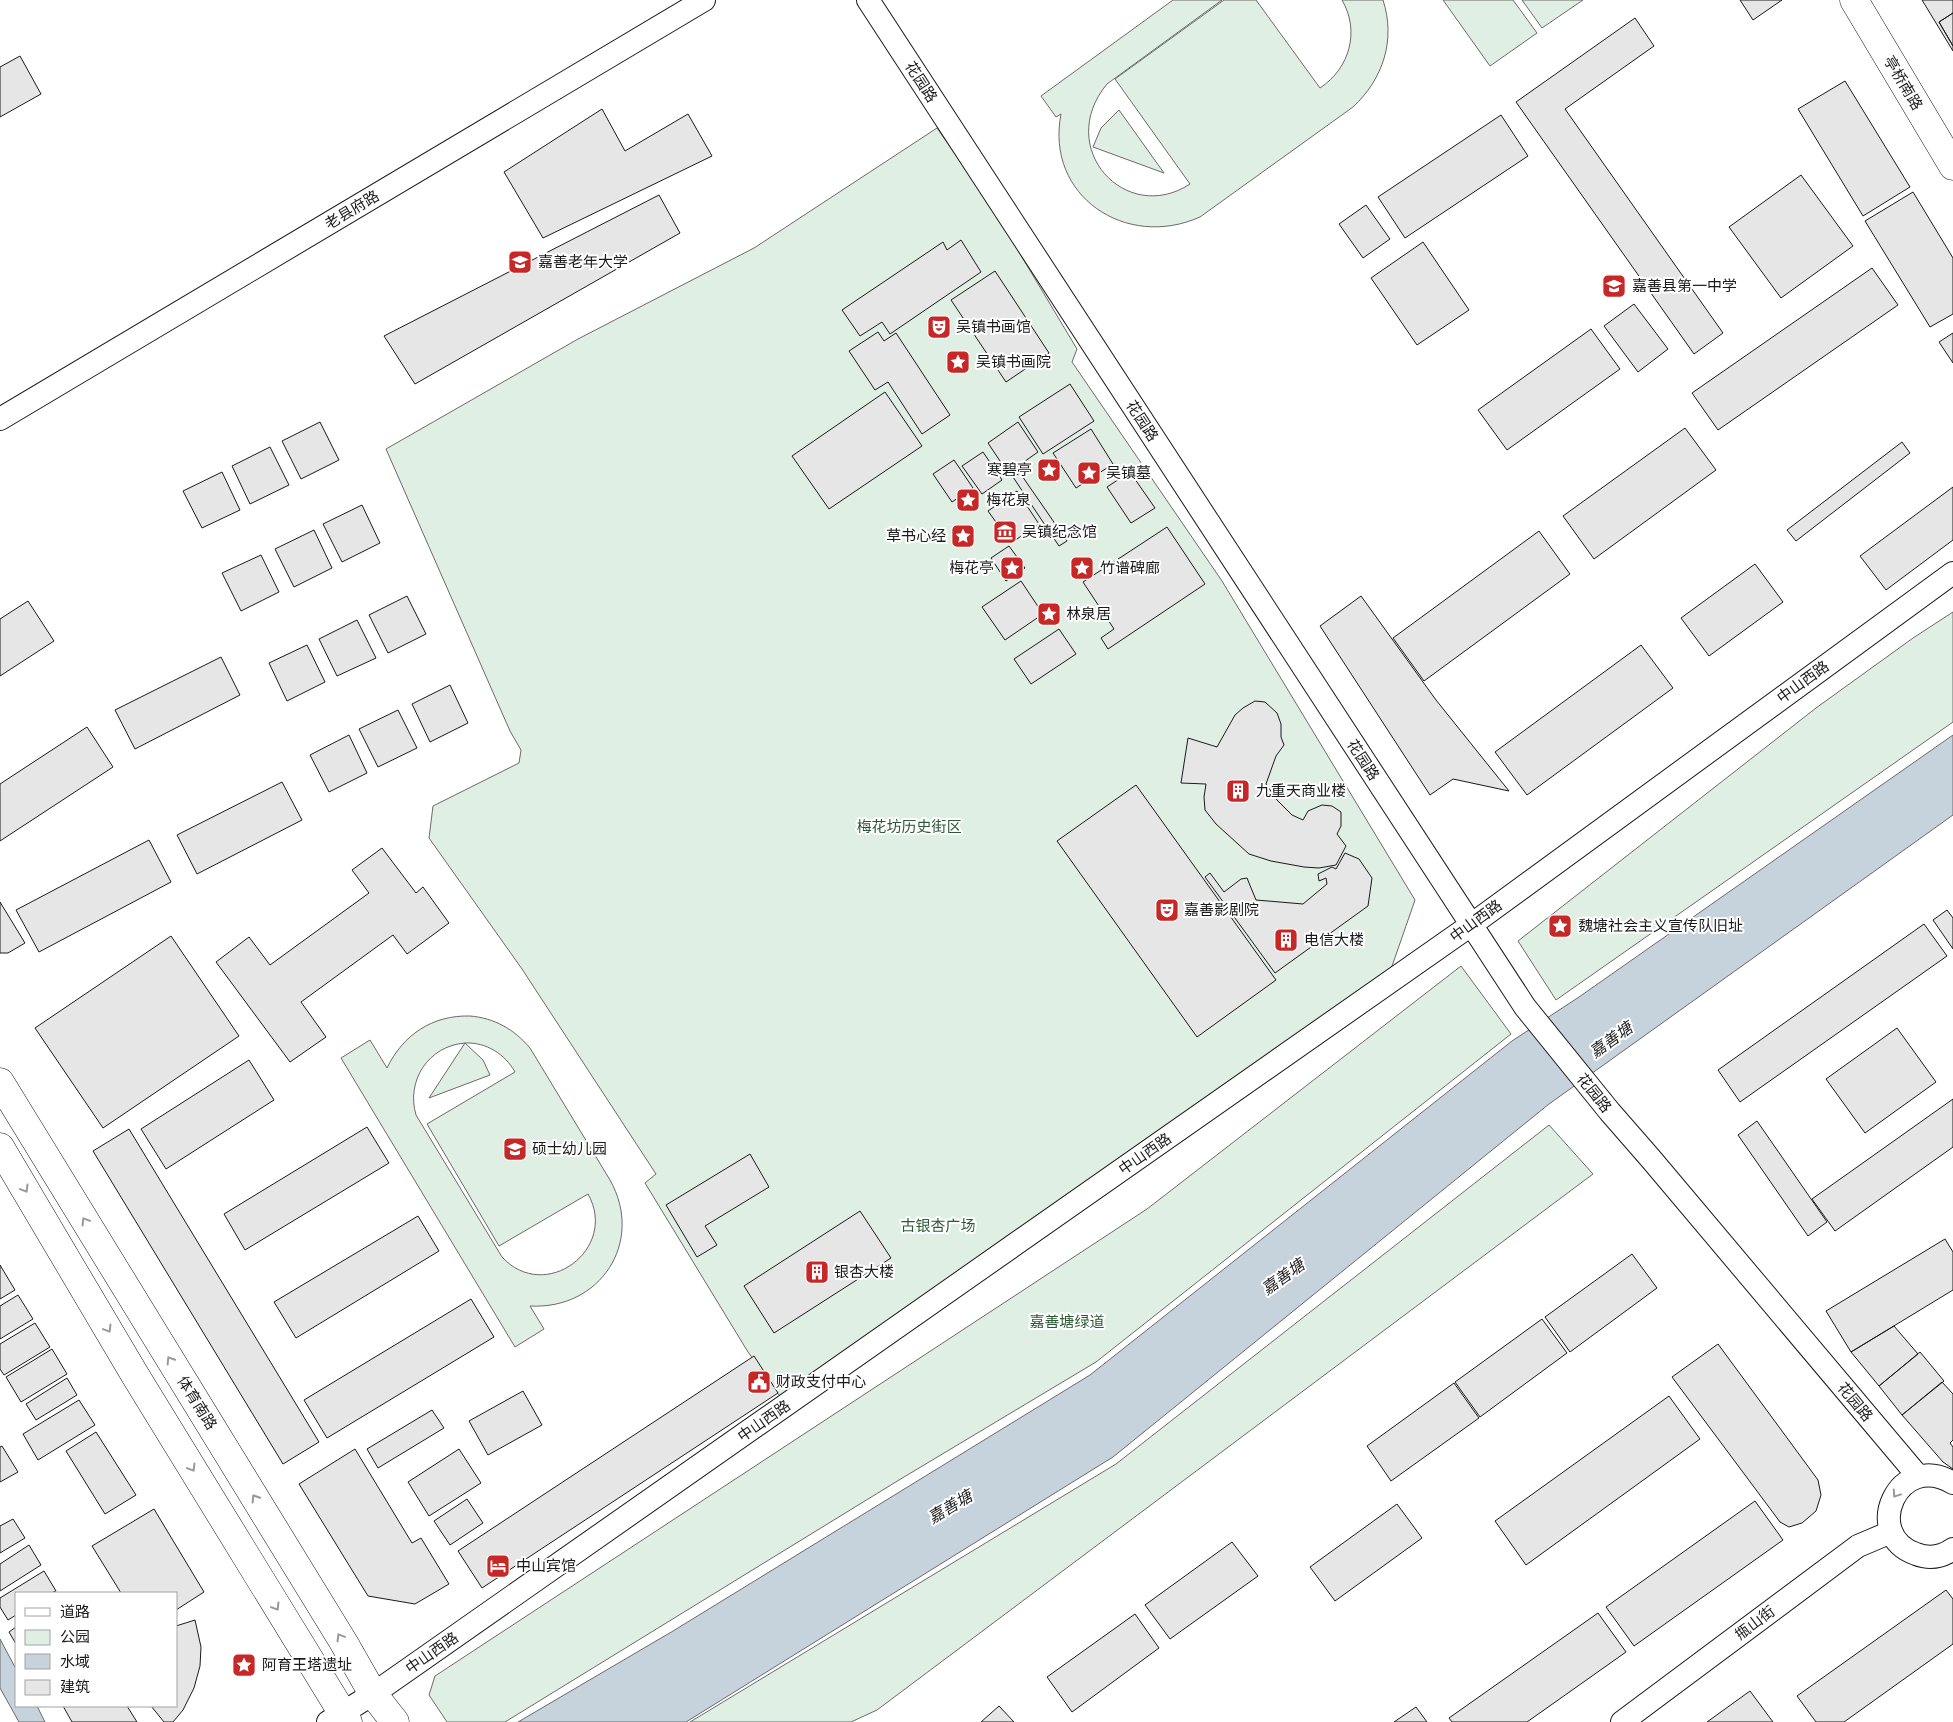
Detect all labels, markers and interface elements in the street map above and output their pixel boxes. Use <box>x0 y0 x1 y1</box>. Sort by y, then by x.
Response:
street label: 亭桥南路 <box>1880 53 1926 113</box>
street label: 花园路 <box>901 58 941 106</box>
street label: 老县府路 <box>322 187 382 233</box>
school or university icon: 嘉善老年大学 <box>507 249 533 275</box>
place label: 嘉善老年大学 <box>538 253 628 271</box>
school or university icon: 嘉善县第一中学 <box>1601 273 1627 299</box>
place label: 嘉善县第一中学 <box>1632 277 1737 295</box>
theatre icon: 吴镇书画馆 <box>926 314 952 340</box>
place label: 吴镇书画馆 <box>956 318 1031 336</box>
place icon: 吴镇书画院 <box>945 349 971 375</box>
place label: 吴镇书画院 <box>976 353 1051 371</box>
street label: 花园路 <box>1122 397 1162 445</box>
place icon: 寒碧亭 <box>1036 457 1062 483</box>
place icon: 吴镇墓 <box>1076 460 1102 486</box>
place label: 寒碧亭 <box>987 461 1032 479</box>
place label: 吴镇墓 <box>1106 464 1151 482</box>
place icon: 梅花泉 <box>955 487 981 513</box>
place label: 梅花泉 <box>986 491 1031 509</box>
museum icon: 吴镇纪念馆 <box>992 519 1018 545</box>
place icon: 草书心经 <box>950 523 976 549</box>
place label: 吴镇纪念馆 <box>1022 523 1097 541</box>
place label: 草书心经 <box>886 527 946 545</box>
place icon: 梅花亭 <box>999 555 1025 581</box>
place icon: 竹谱碑廊 <box>1069 555 1095 581</box>
place label: 梅花亭 <box>949 559 994 577</box>
place label: 竹谱碑廊 <box>1100 559 1160 577</box>
place icon: 林泉居 <box>1036 601 1062 627</box>
place label: 林泉居 <box>1066 605 1111 623</box>
street label: 中山西路 <box>1773 657 1833 707</box>
street label: 花园路 <box>1343 736 1383 784</box>
building icon: 九重天商业楼 <box>1225 778 1251 804</box>
place label: 九重天商业楼 <box>1256 782 1346 800</box>
park label: 梅花坊历史街区 <box>856 818 962 836</box>
street label: 中山西路 <box>1446 896 1506 946</box>
theatre icon: 嘉善影剧院 <box>1154 897 1180 923</box>
place label: 嘉善影剧院 <box>1184 901 1259 919</box>
place icon: 魏塘社会主义宣传队旧址 <box>1547 913 1573 939</box>
place label: 魏塘社会主义宣传队旧址 <box>1578 917 1743 935</box>
building icon: 电信大楼 <box>1273 927 1299 953</box>
place label: 电信大楼 <box>1304 931 1364 949</box>
water label: 嘉善塘 <box>1586 1016 1638 1062</box>
street label: 花园路 <box>1573 1070 1615 1116</box>
street label: 中山西路 <box>1115 1129 1175 1179</box>
school or university icon: 硕士幼儿园 <box>502 1136 528 1162</box>
place label: 硕士幼儿园 <box>532 1140 607 1158</box>
one-way arrow <box>19 1184 29 1193</box>
park label: 古银杏广场 <box>900 1217 976 1235</box>
one-way arrow <box>82 1218 92 1227</box>
water label: 嘉善塘 <box>1258 1253 1310 1299</box>
building icon: 银杏大楼 <box>804 1259 830 1285</box>
place label: 银杏大楼 <box>834 1263 894 1281</box>
park label: 嘉善塘绿道 <box>1029 1313 1105 1331</box>
one-way arrow <box>102 1323 112 1332</box>
one-way arrow <box>167 1356 177 1365</box>
public building icon: 财政支付中心 <box>746 1369 772 1395</box>
street label: 体育南路 <box>173 1373 221 1433</box>
place label: 财政支付中心 <box>776 1373 866 1391</box>
street label: 花园路 <box>1834 1379 1876 1425</box>
street label: 中山西路 <box>734 1396 794 1446</box>
one-way arrow <box>186 1462 196 1471</box>
water label: 嘉善塘 <box>925 1485 978 1528</box>
one-way arrow <box>1893 1489 1902 1498</box>
one-way arrow <box>252 1495 262 1504</box>
hotel icon: 中山宾馆 <box>485 1553 511 1579</box>
place label: 中山宾馆 <box>516 1557 576 1575</box>
legend <box>15 1592 178 1707</box>
one-way arrow <box>270 1601 280 1610</box>
street label: 甁山街 <box>1732 1602 1778 1644</box>
text: 道路 <box>60 1603 90 1621</box>
text: 公园 <box>60 1628 90 1646</box>
street label: 中山西路 <box>402 1628 462 1678</box>
one-way arrow <box>337 1633 347 1642</box>
place icon: 阿育王塔遗址 <box>231 1652 257 1678</box>
text: 水域 <box>60 1653 90 1671</box>
place label: 阿育王塔遗址 <box>262 1656 352 1674</box>
text: 建筑 <box>60 1678 90 1696</box>

